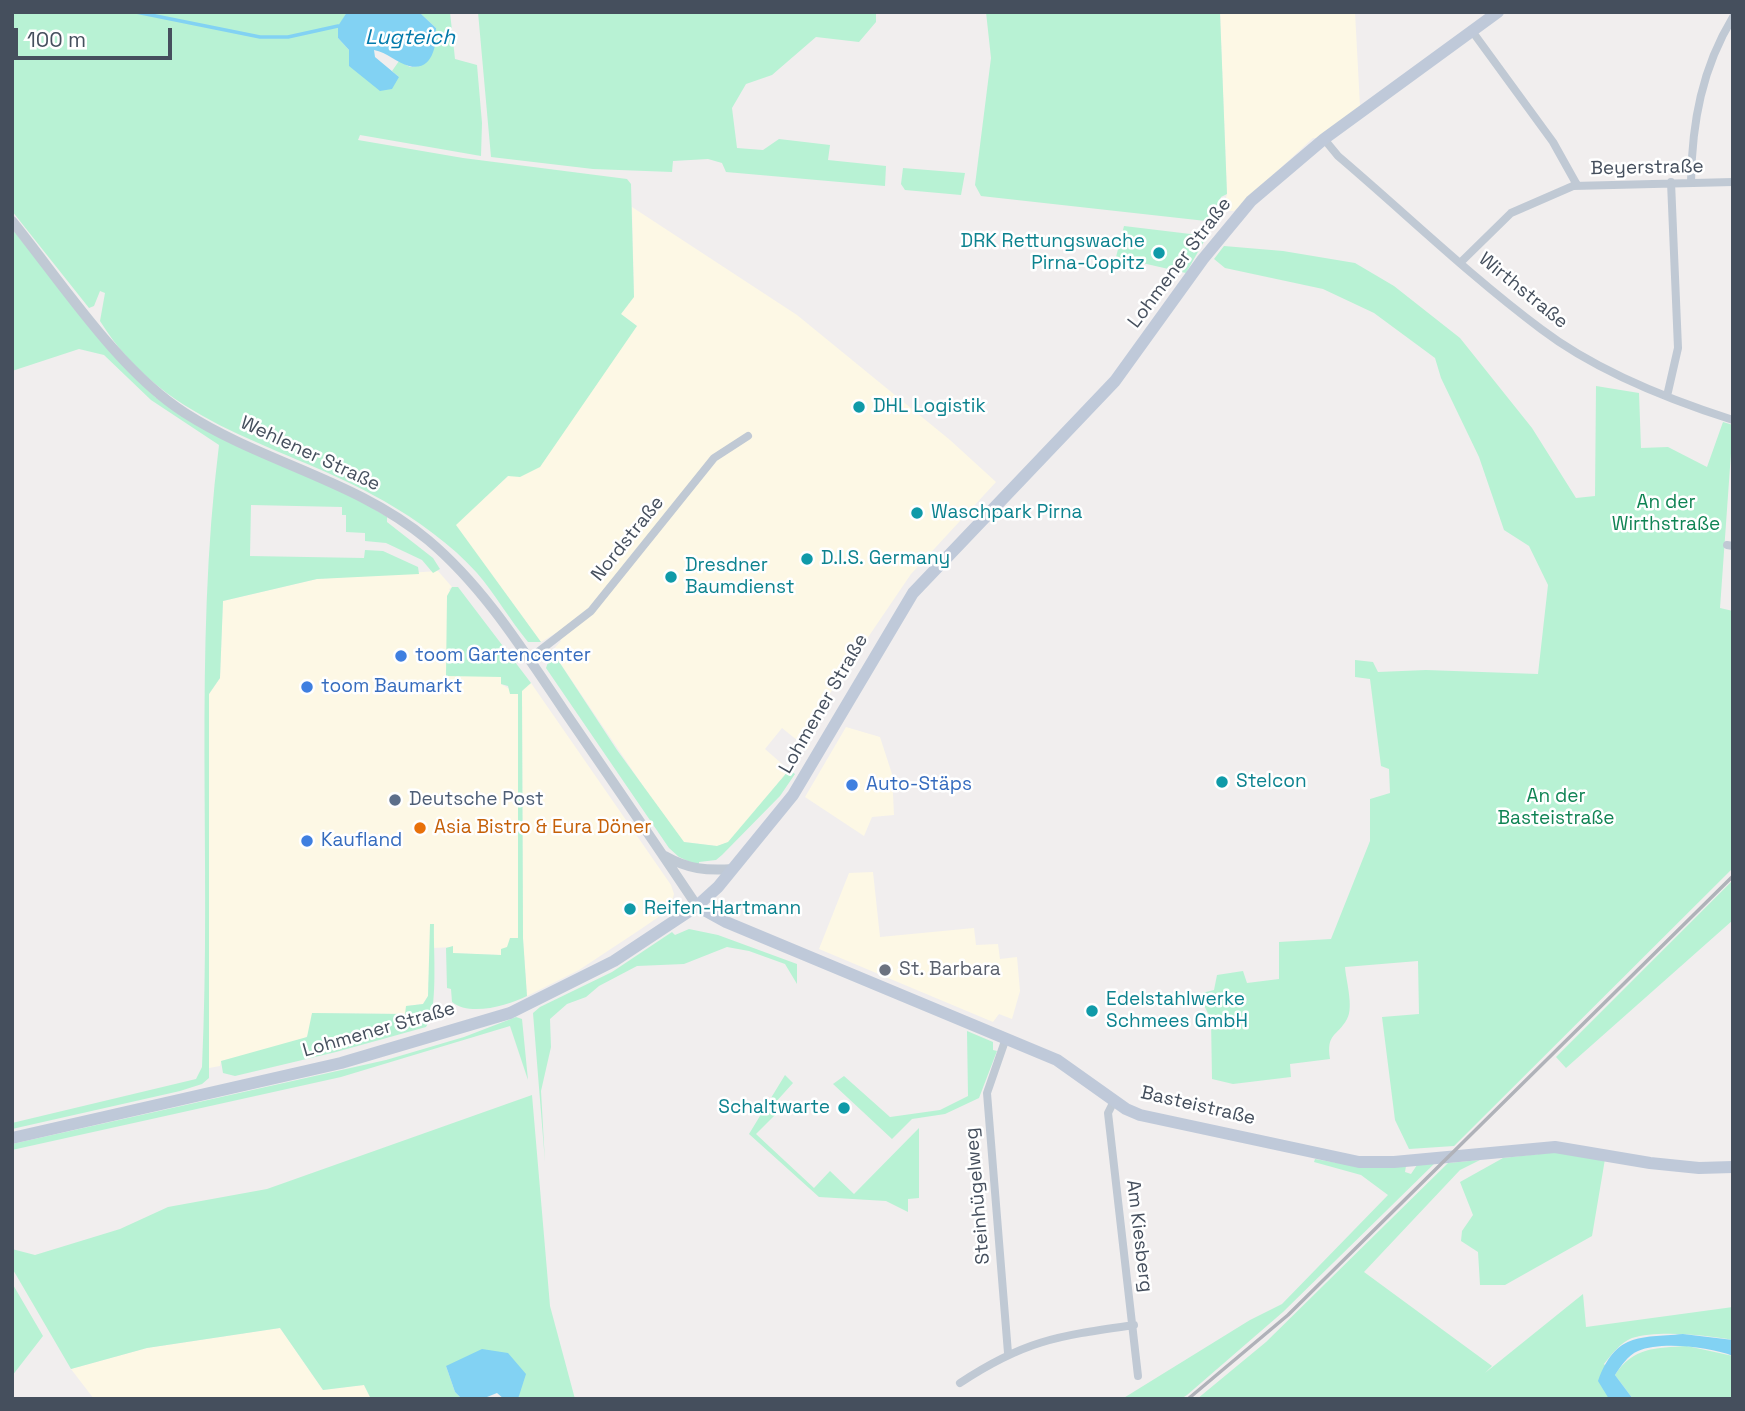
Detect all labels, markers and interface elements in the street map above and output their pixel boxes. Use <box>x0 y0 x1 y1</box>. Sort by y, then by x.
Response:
scale bar <box>18 14 175 58</box>
water label: Lugteich <box>365 25 455 51</box>
text: 100 m <box>27 26 86 53</box>
street label: Beyerstraße <box>1590 156 1704 180</box>
street label: Lohmener Straße <box>1123 193 1237 333</box>
place label: DRK Rettungswache Pirna-Copitz <box>961 231 1145 275</box>
marker: DRK Rettungswache Pirna-Copitz <box>1151 245 1167 261</box>
street label: Wirthstraße <box>1474 248 1572 334</box>
place label: DHL Logistik <box>873 396 986 418</box>
marker: DHL Logistik <box>851 399 867 415</box>
street label: Wehlener Straße <box>237 412 383 496</box>
street label: Nordstraße <box>587 492 669 586</box>
park label: An der Wirthstraße <box>1612 492 1720 536</box>
place label: Waschpark Pirna <box>931 502 1083 524</box>
marker: Waschpark Pirna <box>909 505 925 521</box>
place label: D.I.S. Germany <box>821 548 950 570</box>
marker: D.I.S. Germany <box>799 551 815 567</box>
place label: Dresdner Baumdienst <box>685 555 795 599</box>
marker: Dresdner Baumdienst <box>663 569 679 585</box>
street label: Lohmener Straße <box>775 630 873 778</box>
place label: toom Gartencenter <box>415 645 591 667</box>
marker: toom Gartencenter <box>393 648 409 664</box>
place label: toom Baumarkt <box>321 676 462 698</box>
marker: toom Baumarkt <box>299 679 315 695</box>
place label: Stelcon <box>1236 771 1307 793</box>
place label: Auto-Stäps <box>866 774 972 796</box>
marker: Stelcon <box>1214 774 1230 790</box>
marker: Auto-Stäps <box>844 777 860 793</box>
park label: An der Basteistraße <box>1498 786 1614 830</box>
place label: Deutsche Post <box>409 789 544 811</box>
marker: Deutsche Post <box>387 792 403 808</box>
place label: Asia Bistro & Eura Döner <box>434 817 651 839</box>
marker: Asia Bistro & Eura Döner <box>412 820 428 836</box>
place label: Kaufland <box>321 830 402 852</box>
marker: Kaufland <box>299 833 315 849</box>
place label: Reifen-Hartmann <box>644 898 801 920</box>
marker: Reifen-Hartmann <box>622 901 638 917</box>
place label: St. Barbara <box>899 959 1001 981</box>
marker: St. Barbara <box>877 962 893 978</box>
place label: Edelstahlwerke Schmees GmbH <box>1106 989 1248 1033</box>
street label: Lohmener Straße <box>300 997 458 1063</box>
marker: Edelstahlwerke Schmees GmbH <box>1084 1003 1100 1019</box>
street label: Basteistraße <box>1138 1082 1258 1130</box>
place label: Schaltwarte <box>718 1097 830 1119</box>
marker: Schaltwarte <box>836 1100 852 1116</box>
street label: Steinhügelweg <box>961 1127 995 1265</box>
street label: Am Kiesberg <box>1121 1178 1157 1294</box>

